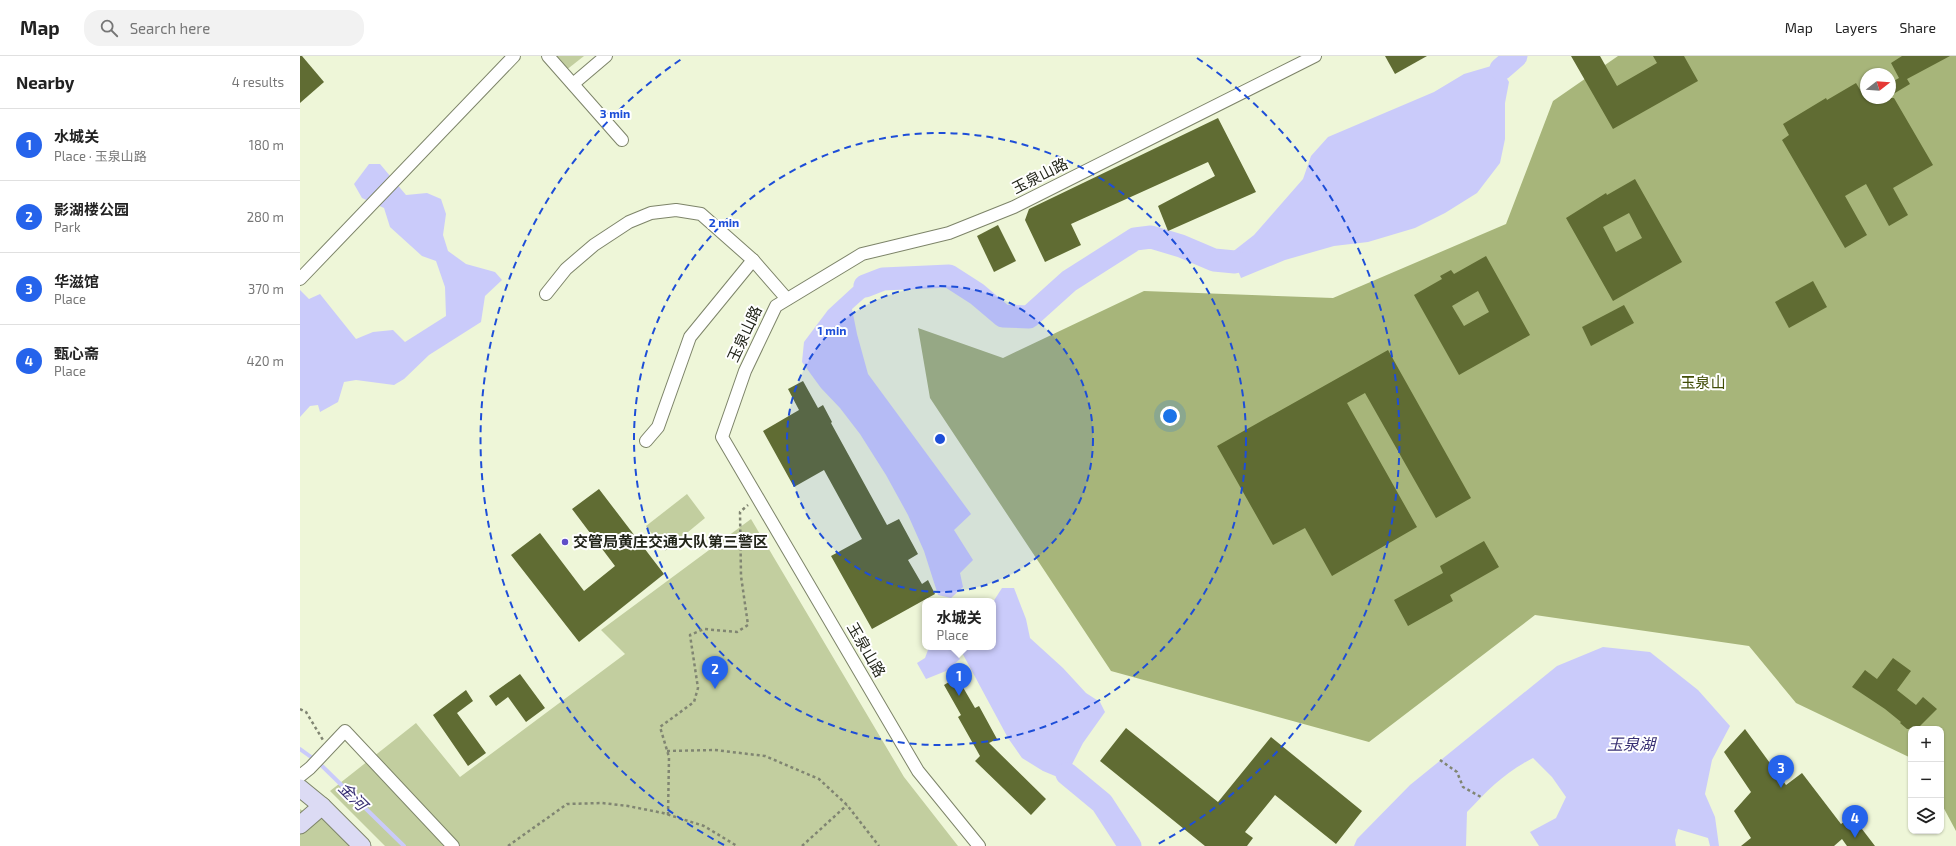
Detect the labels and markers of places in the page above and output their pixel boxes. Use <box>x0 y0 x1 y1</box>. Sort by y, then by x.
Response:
centre of rings <box>933 432 947 446</box>
place label: 交管局黄庄交通大队第三警区 <box>573 532 768 550</box>
marker: 交管局黄庄交通大队第三警区 <box>560 537 570 547</box>
pin: 2 <box>702 656 728 689</box>
pin: 1 <box>946 663 972 696</box>
pin: 3 <box>1768 755 1794 788</box>
pin: 4 <box>1842 805 1868 838</box>

